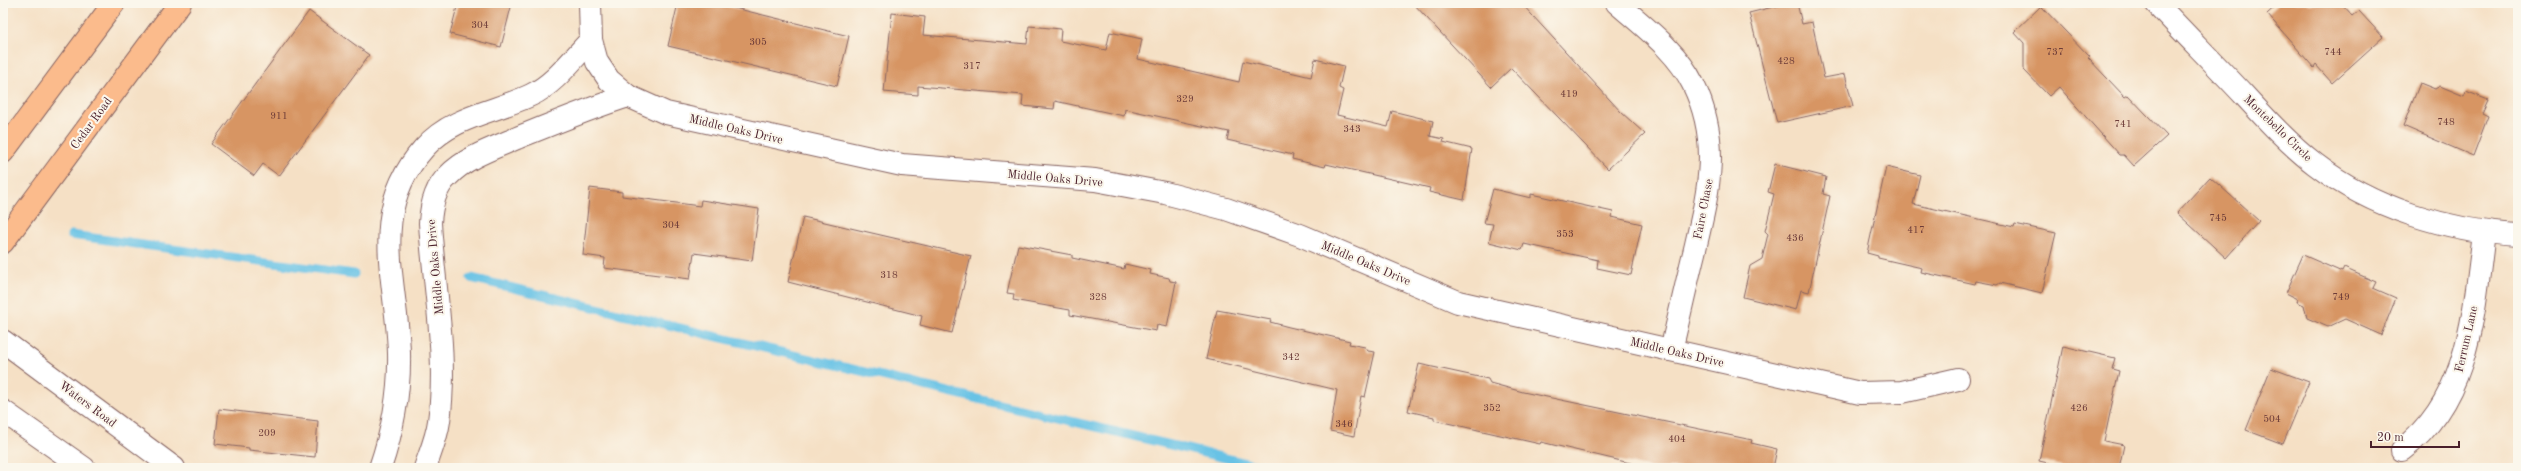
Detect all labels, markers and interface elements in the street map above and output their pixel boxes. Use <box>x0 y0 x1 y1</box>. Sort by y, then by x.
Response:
house number: 304 <box>471 20 489 30</box>
house number: 305 <box>749 37 767 47</box>
house number: 737 <box>2046 47 2064 57</box>
house number: 744 <box>2324 47 2342 57</box>
house number: 428 <box>1777 56 1795 66</box>
house number: 317 <box>963 61 981 71</box>
house number: 419 <box>1560 89 1578 99</box>
street label: Montebello Circle <box>2241 93 2314 165</box>
house number: 329 <box>1176 94 1194 104</box>
street label: Cedar Road <box>69 95 115 152</box>
house number: 911 <box>270 111 288 121</box>
street label: Middle Oaks Drive <box>688 113 784 147</box>
house number: 748 <box>2437 117 2455 127</box>
house number: 741 <box>2114 119 2132 129</box>
house number: 343 <box>1343 124 1361 134</box>
street label: Middle Oaks Drive <box>1007 169 1104 189</box>
street label: Faire Chase <box>1692 177 1716 241</box>
house number: 745 <box>2209 213 2227 223</box>
street label: Middle Oaks Drive <box>426 218 446 315</box>
house number: 304 <box>662 220 680 230</box>
house number: 417 <box>1907 225 1925 235</box>
house number: 353 <box>1556 229 1574 239</box>
house number: 436 <box>1786 233 1804 243</box>
street label: Middle Oaks Drive <box>1319 240 1413 288</box>
house number: 318 <box>880 270 898 280</box>
house number: 328 <box>1089 292 1107 302</box>
house number: 749 <box>2332 292 2350 302</box>
street label: Ferrum Lane <box>2453 304 2481 374</box>
street label: Middle Oaks Drive <box>1629 336 1725 370</box>
house number: 342 <box>1282 352 1300 362</box>
street label: Waters Road <box>57 380 118 430</box>
house number: 352 <box>1483 403 1501 413</box>
house number: 426 <box>2070 403 2088 413</box>
house number: 504 <box>2263 414 2281 424</box>
house number: 346 <box>1335 419 1353 429</box>
scale bar <box>2371 423 2459 449</box>
house number: 209 <box>258 428 276 438</box>
text: 20 m <box>2377 432 2404 444</box>
house number: 404 <box>1668 434 1686 444</box>

